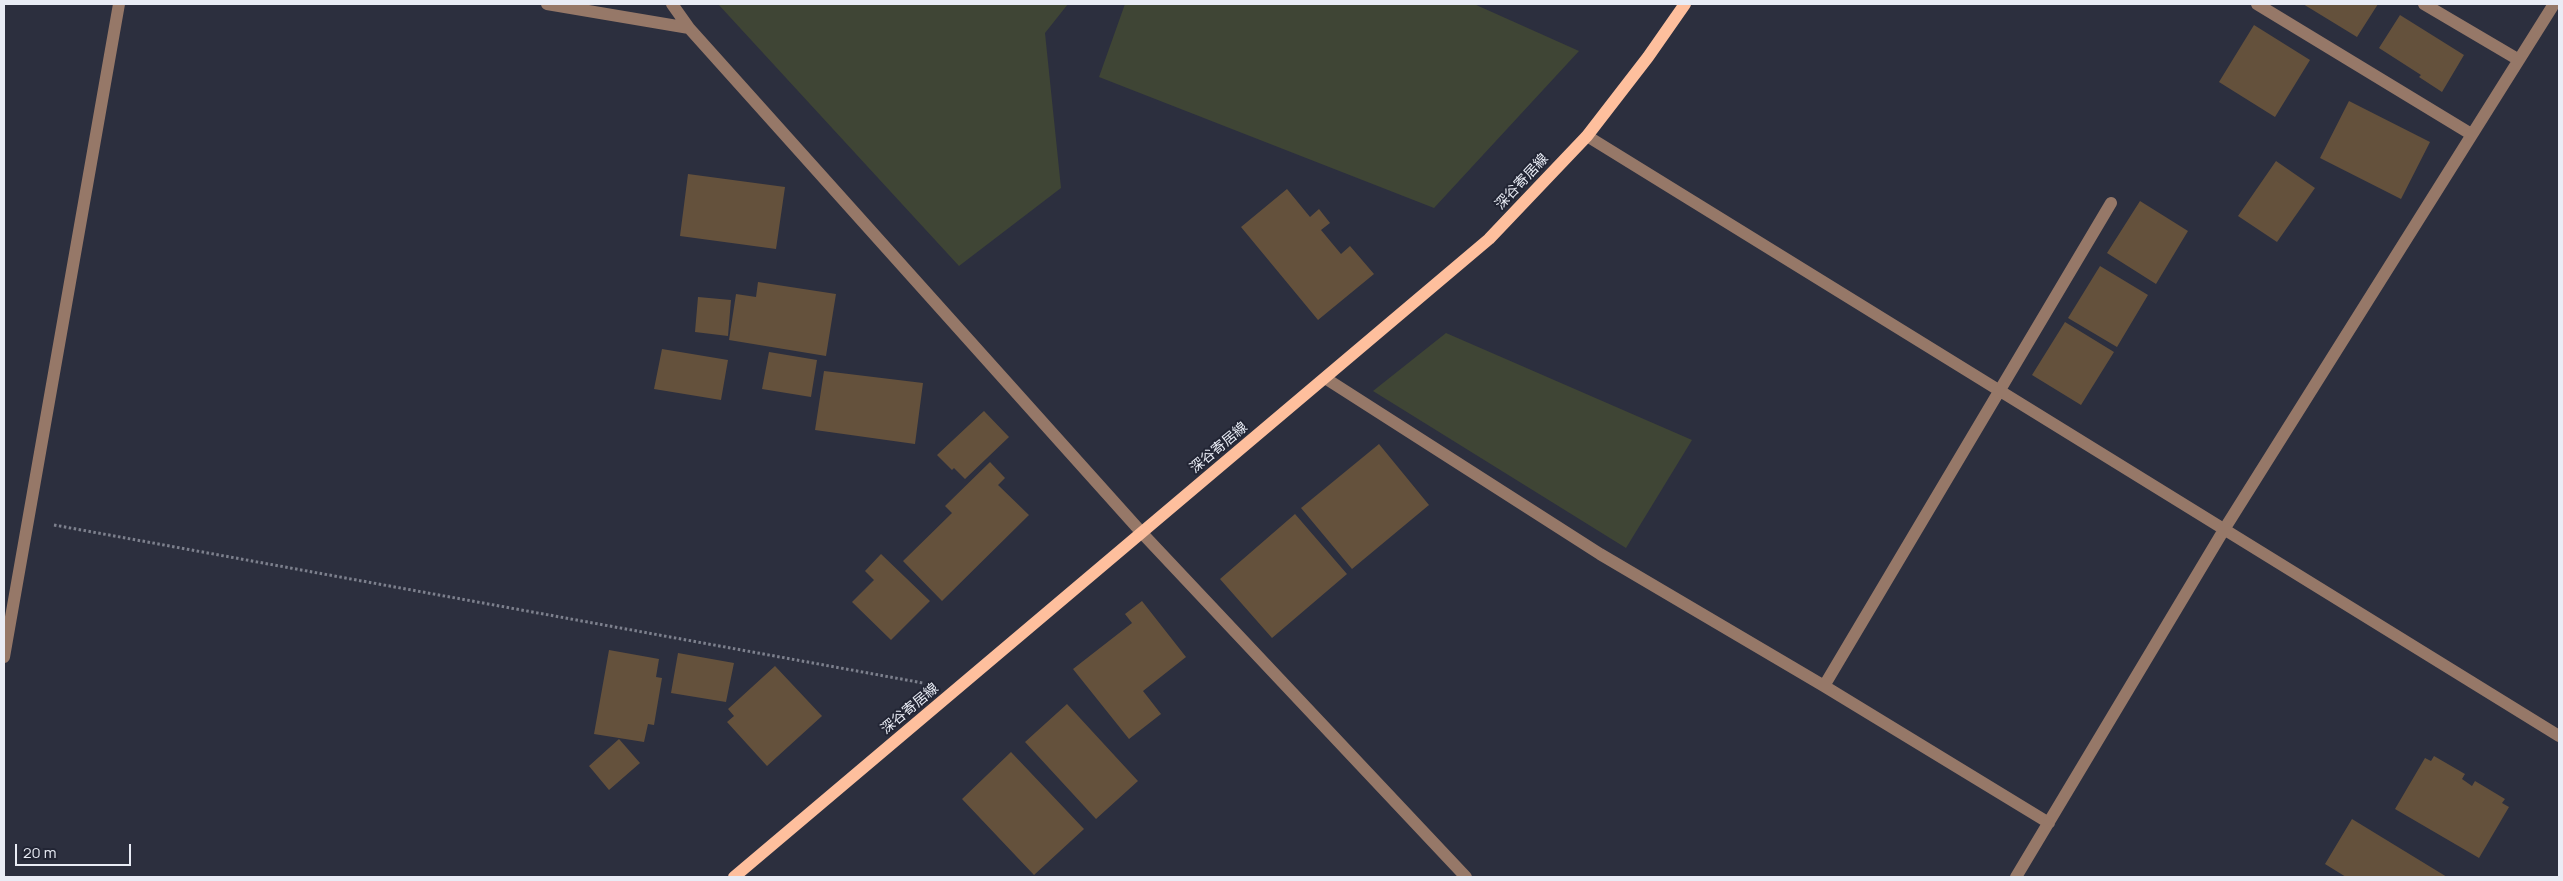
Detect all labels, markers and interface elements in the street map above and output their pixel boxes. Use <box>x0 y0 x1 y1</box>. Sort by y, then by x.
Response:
street label: 深谷寄居線 <box>1492 151 1552 213</box>
street label: 深谷寄居線 <box>1187 419 1251 477</box>
street label: 深谷寄居線 <box>878 680 942 738</box>
scale bar <box>18 834 134 866</box>
text: 20 m <box>23 842 56 863</box>

